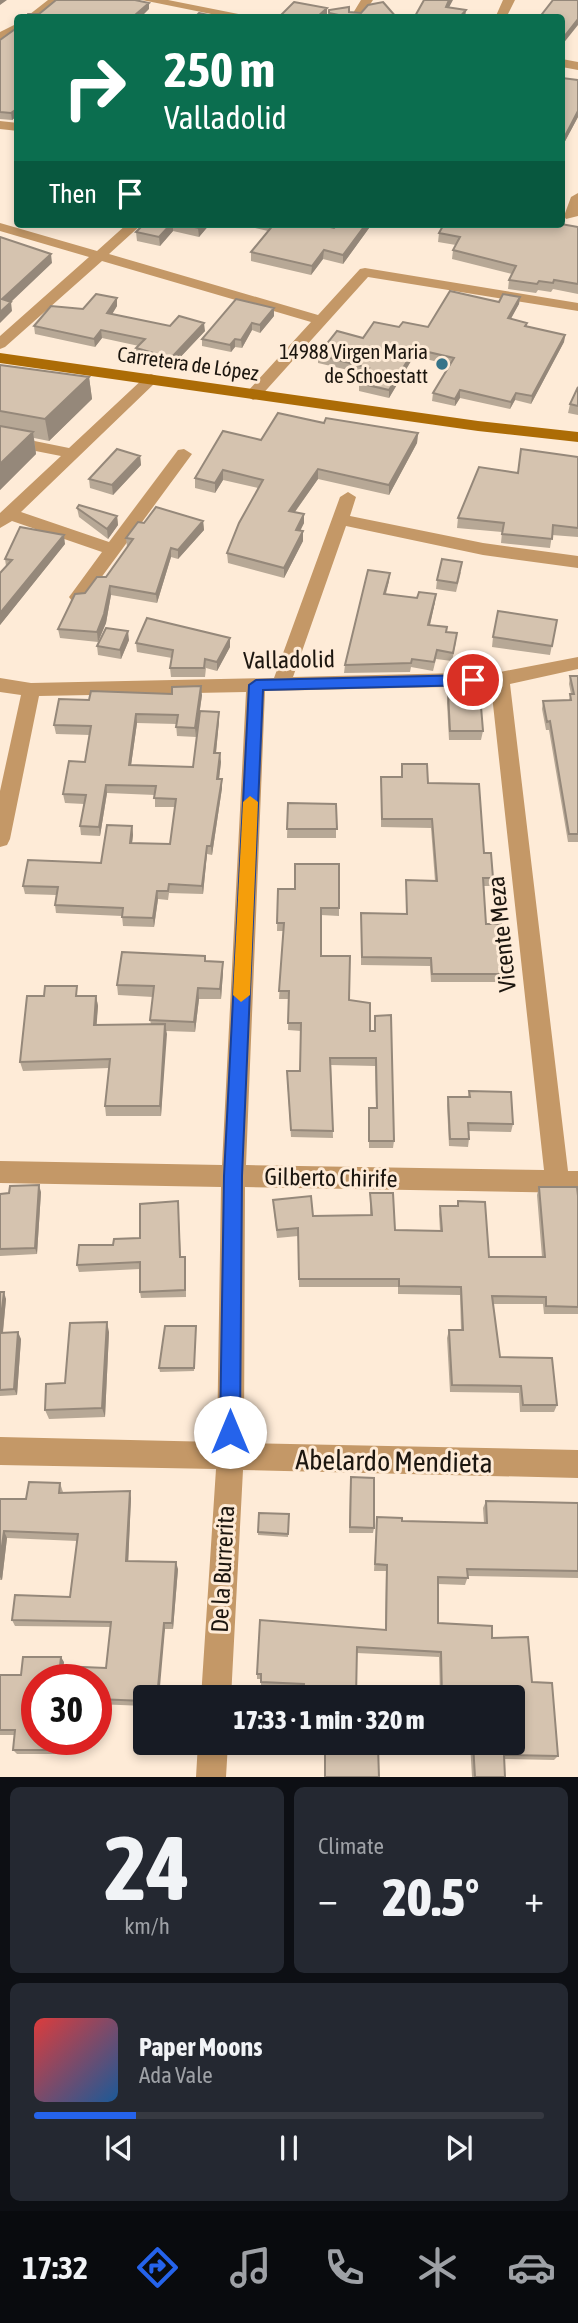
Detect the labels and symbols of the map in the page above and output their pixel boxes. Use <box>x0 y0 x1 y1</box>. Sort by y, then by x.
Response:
place label: 14988 Virgen Maria de Schoestatt <box>279 339 428 387</box>
street label: Carretera de López <box>116 341 261 385</box>
marker: 14988 Virgen Maria de Schoestatt <box>434 356 450 372</box>
street label: Valladolid <box>243 645 335 674</box>
pin <box>443 650 503 710</box>
street label: Vicente Meza <box>482 875 521 993</box>
street label: Gilberto Chirife <box>264 1163 398 1192</box>
position arrow <box>193 1395 267 1469</box>
street label: Abelardo Mendieta <box>295 1443 493 1479</box>
street label: De la Burrerita <box>206 1505 239 1633</box>
speed limit sign: 30 <box>21 1664 112 1755</box>

